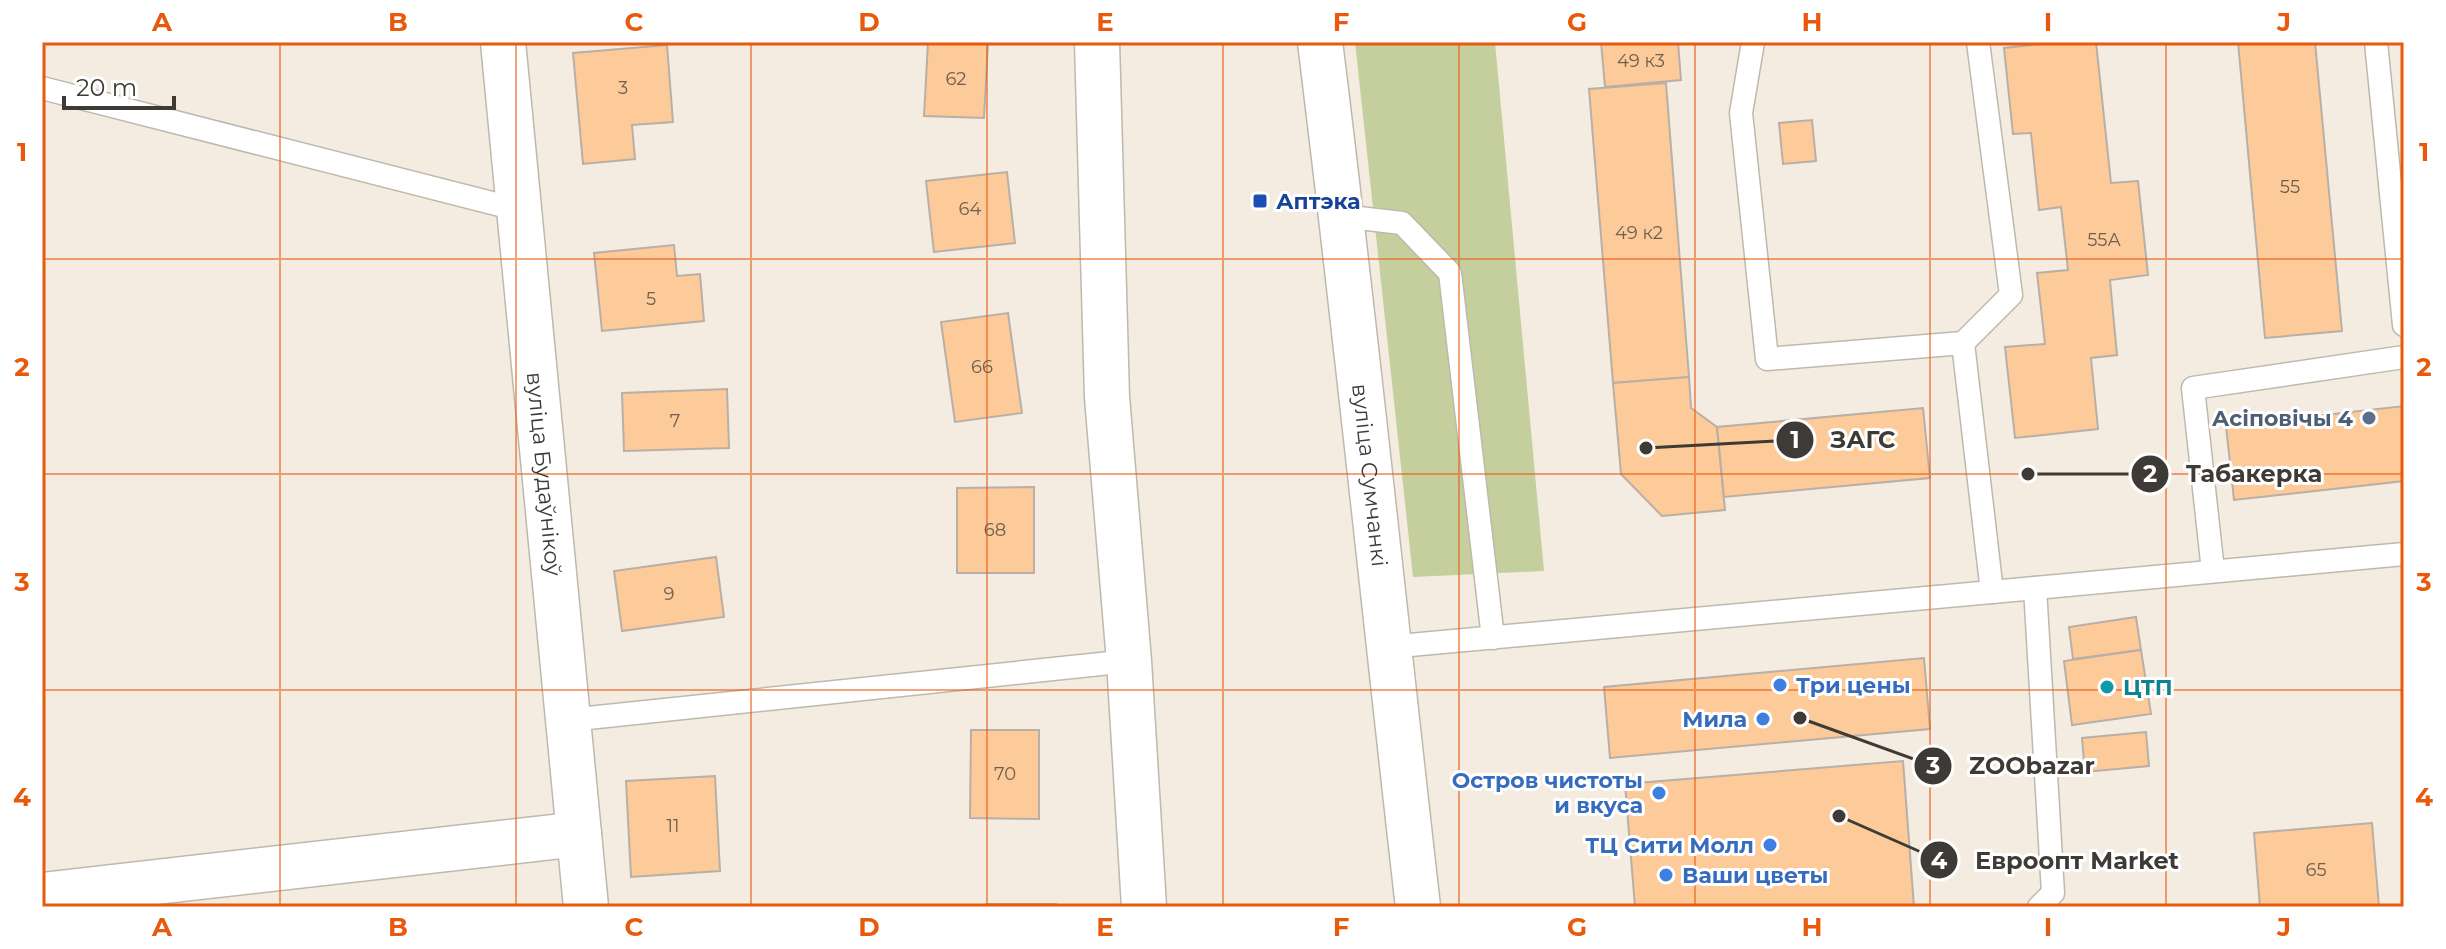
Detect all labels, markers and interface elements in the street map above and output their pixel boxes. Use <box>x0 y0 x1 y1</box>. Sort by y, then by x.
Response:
text: A <box>151 6 173 38</box>
text: B <box>388 6 408 38</box>
text: C <box>625 6 644 38</box>
text: D <box>858 6 880 38</box>
text: E <box>1096 6 1114 38</box>
text: F <box>1333 6 1349 38</box>
text: G <box>1567 6 1587 38</box>
text: H <box>1801 6 1823 38</box>
text: I <box>2044 6 2052 38</box>
text: J <box>2276 6 2291 38</box>
house number: 49 к3 <box>1617 50 1665 72</box>
scale bar <box>64 60 174 110</box>
house number: 62 <box>945 68 967 90</box>
text: 20 m <box>76 73 137 102</box>
house number: 3 <box>618 77 628 99</box>
text: 1 <box>17 136 27 168</box>
text: 1 <box>2419 136 2429 168</box>
house number: 55 <box>2280 176 2300 198</box>
place label: Аптэка <box>1276 188 1361 215</box>
marker: Аптэка <box>1251 192 1269 210</box>
house number: 64 <box>959 198 982 220</box>
house number: 49 к2 <box>1615 222 1663 244</box>
house number: 55А <box>2087 229 2121 251</box>
house number: 5 <box>646 288 656 310</box>
text: 2 <box>14 351 30 383</box>
text: 2 <box>2416 351 2432 383</box>
house number: 66 <box>971 356 993 378</box>
street label: вуліца Будаўнікоў <box>521 371 567 578</box>
street label: вуліца Сумчанкі <box>1346 382 1393 568</box>
place label: Асіповічы 4 <box>2212 405 2353 432</box>
marker: Асіповічы 4 <box>2360 409 2378 427</box>
house number: 7 <box>670 410 680 432</box>
callout: ЗАГС <box>1775 416 1912 464</box>
text: 1 <box>1790 425 1800 454</box>
text: ЗАГС <box>1830 425 1895 454</box>
callout: Табакерка <box>2130 450 2338 498</box>
text: 2 <box>2143 459 2157 488</box>
text: Табакерка <box>2186 459 2322 488</box>
house number: 68 <box>984 519 1006 541</box>
text: 3 <box>13 566 30 598</box>
text: 3 <box>2415 566 2432 598</box>
house number: 9 <box>664 583 675 605</box>
place label: Три цены <box>1796 672 1911 699</box>
place label: ЦТП <box>2123 674 2173 701</box>
marker: Три цены <box>1771 676 1789 694</box>
marker: ЦТП <box>2098 678 2116 696</box>
place label: Мила <box>1682 706 1747 733</box>
marker: Мила <box>1754 710 1772 728</box>
callout: ZOObazar <box>1913 742 2111 790</box>
text: 3 <box>1925 751 1940 780</box>
text: ZOObazar <box>1969 751 2095 780</box>
house number: 70 <box>994 763 1016 785</box>
place label: Остров чистоты и вкуса <box>1452 767 1643 819</box>
text: 4 <box>13 781 31 813</box>
text: 4 <box>2415 781 2433 813</box>
marker: Остров чистоты и вкуса <box>1650 784 1668 802</box>
house number: 11 <box>667 815 680 837</box>
place label: ТЦ Сити Молл <box>1585 832 1754 859</box>
marker: ТЦ Сити Молл <box>1761 836 1779 854</box>
callout: Евроопт Market <box>1919 836 2195 884</box>
text: 4 <box>1931 846 1948 875</box>
text: Евроопт Market <box>1975 846 2180 875</box>
house number: 65 <box>2305 859 2327 881</box>
place label: Ваши цветы <box>1682 862 1828 889</box>
marker: Ваши цветы <box>1657 866 1675 884</box>
text: A <box>151 911 173 943</box>
text: B <box>388 911 408 943</box>
text: C <box>625 911 644 943</box>
text: D <box>858 911 880 943</box>
text: E <box>1096 911 1114 943</box>
text: F <box>1333 911 1349 943</box>
text: G <box>1567 911 1587 943</box>
text: H <box>1801 911 1823 943</box>
text: I <box>2044 911 2052 943</box>
text: J <box>2276 911 2291 943</box>

